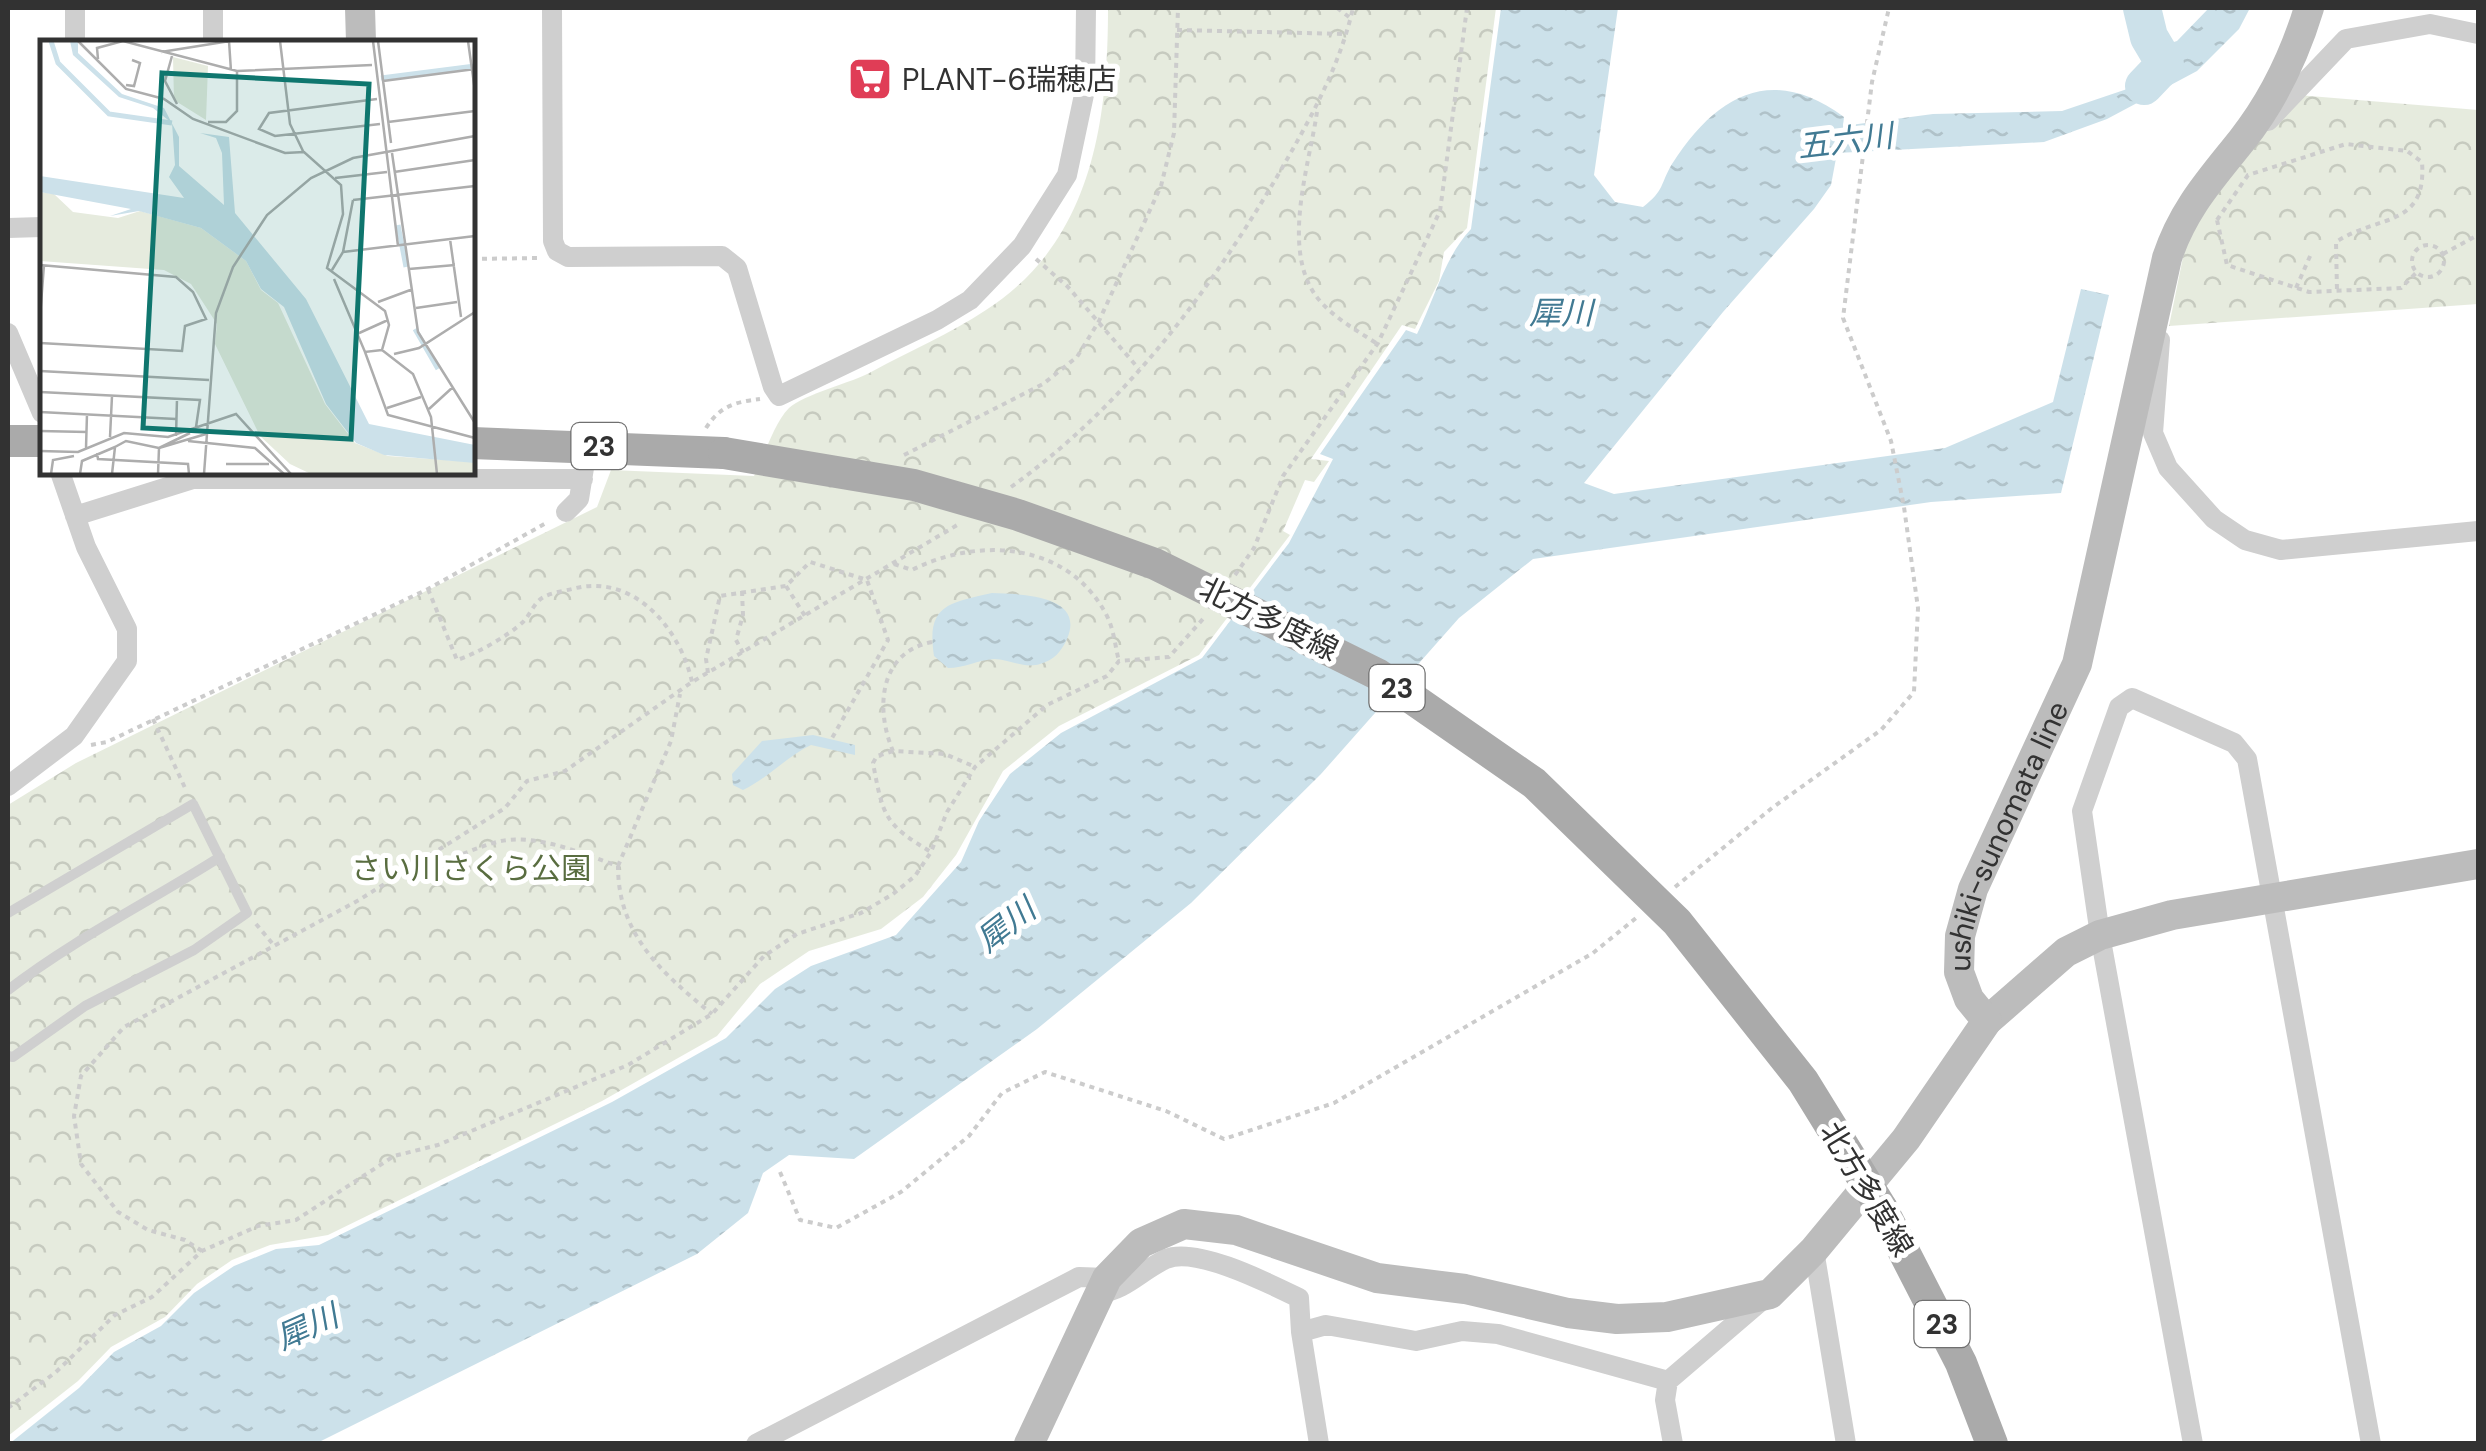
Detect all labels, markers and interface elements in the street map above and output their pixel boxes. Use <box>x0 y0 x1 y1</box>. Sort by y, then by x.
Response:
inset map <box>40 40 475 475</box>
supermarket icon: PLANT-6瑞穂店 <box>847 56 893 102</box>
place label: PLANT-6瑞穂店 <box>902 60 1116 99</box>
water label: 五六川 <box>1795 114 1898 168</box>
water label: 犀川 <box>1529 292 1596 334</box>
road number: 23 <box>572 423 626 469</box>
street label: 北方多度線 <box>1193 569 1345 669</box>
road number: 23 <box>1370 665 1424 711</box>
street label: ushiki-sunomata line <box>1940 694 2077 972</box>
park label: さい川さくら公園 <box>351 849 591 888</box>
water label: 犀川 <box>968 887 1047 961</box>
street label: 北方多度線 <box>1812 1115 1922 1263</box>
water label: 犀川 <box>269 1294 348 1359</box>
road number: 23 <box>1914 1301 1970 1347</box>

